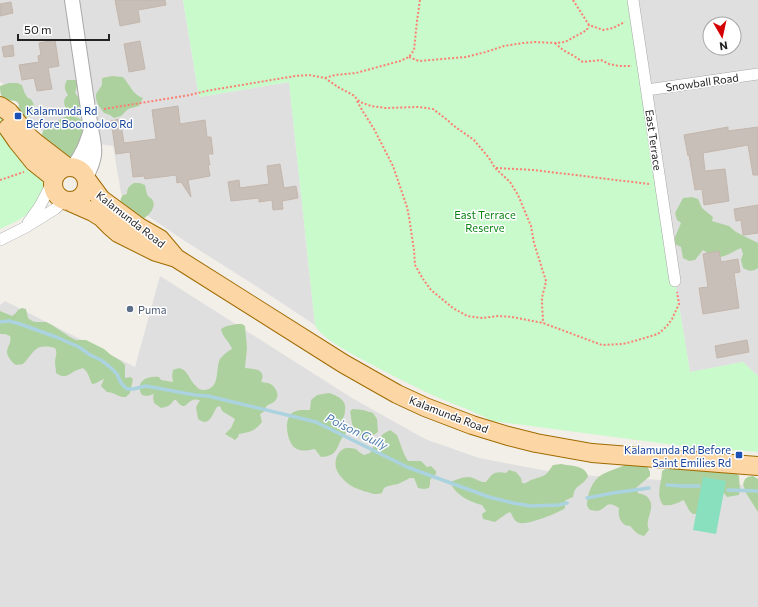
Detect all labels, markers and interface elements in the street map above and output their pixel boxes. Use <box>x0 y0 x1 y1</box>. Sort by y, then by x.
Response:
scale bar <box>18 16 109 42</box>
north arrow <box>702 16 742 56</box>
text: 50 m <box>24 22 52 36</box>
text: N <box>719 39 729 53</box>
street label: Snowball Road <box>665 70 739 94</box>
place label: Kalamunda Rd Before Boonooloo Rd <box>26 104 133 130</box>
street label: East Terrace <box>643 109 665 172</box>
marker: Kalamunda Rd Before Boonooloo Rd <box>13 111 23 121</box>
street label: Kalamunda Road <box>94 188 168 250</box>
park label: East Terrace Reserve <box>454 208 516 234</box>
place label: Puma <box>138 303 166 316</box>
marker: Puma <box>125 304 135 314</box>
street label: Kalamunda Road <box>408 393 490 435</box>
water label: Poison Gully <box>324 410 391 452</box>
place label: Kalamunda Rd Before Saint Emilies Rd <box>624 443 731 469</box>
marker: Kalamunda Rd Before Saint Emilies Rd <box>734 450 744 460</box>

